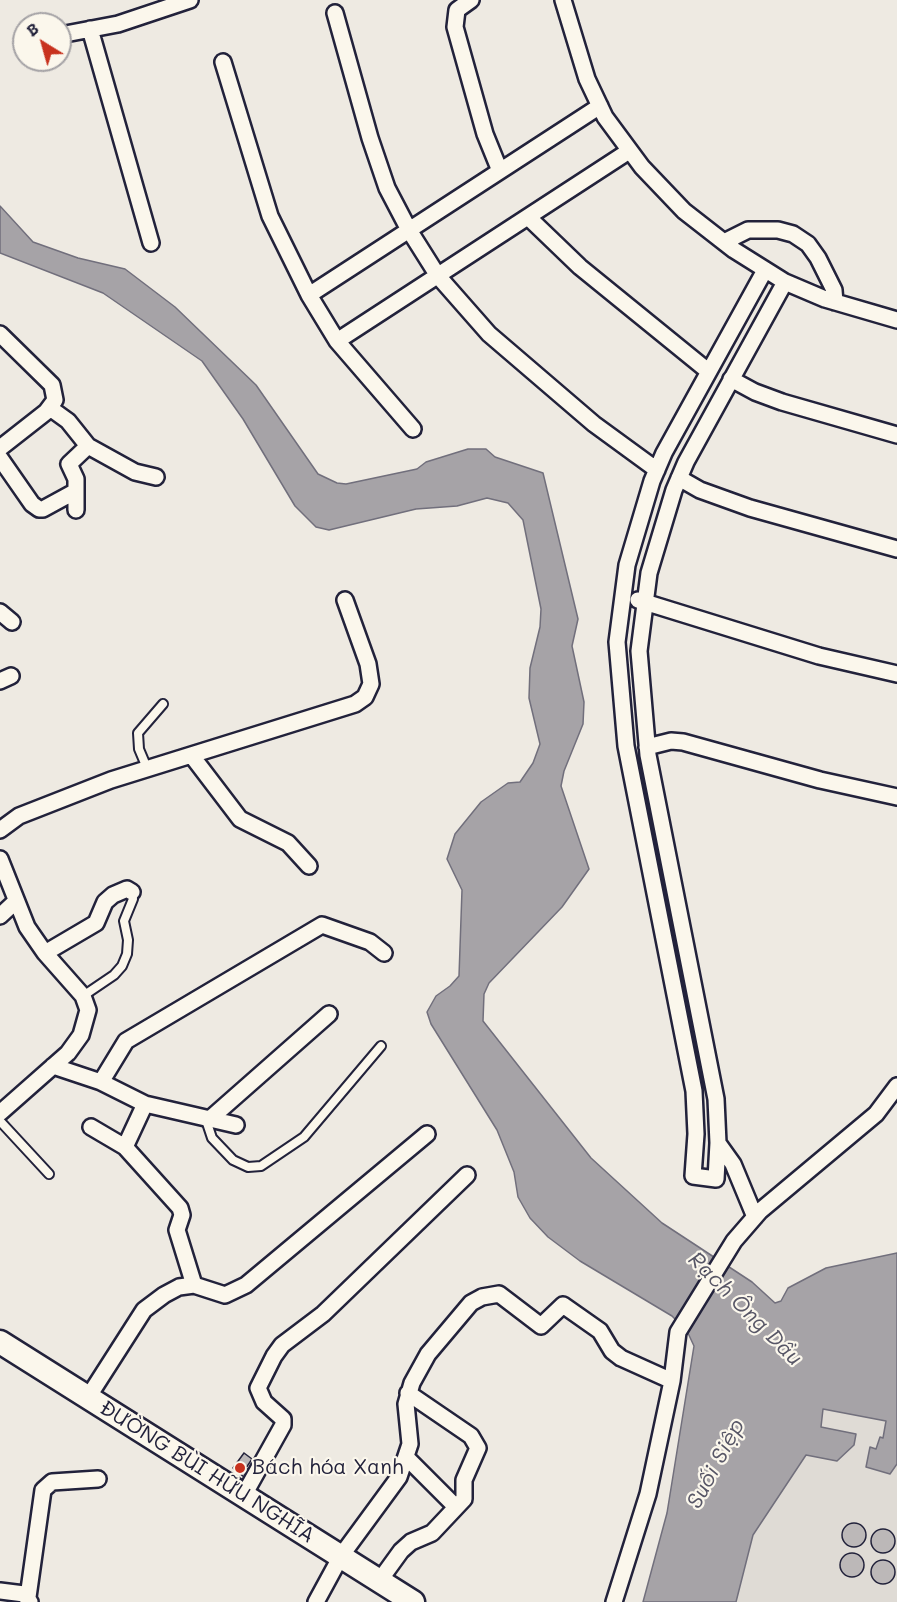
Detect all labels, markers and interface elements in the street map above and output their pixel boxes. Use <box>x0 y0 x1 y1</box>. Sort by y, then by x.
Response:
north arrow <box>12 12 72 72</box>
text: B <box>21 17 43 40</box>
water label: Rạch Ông Dầu <box>682 1246 808 1372</box>
street label: ĐƯỜNG BÙI HỮU NGHĨA <box>95 1395 319 1549</box>
water label: Suối Siệp <box>681 1415 751 1513</box>
place label: Bách hóa Xanh <box>252 1455 404 1481</box>
marker: Bách hóa Xanh <box>233 1461 247 1475</box>

